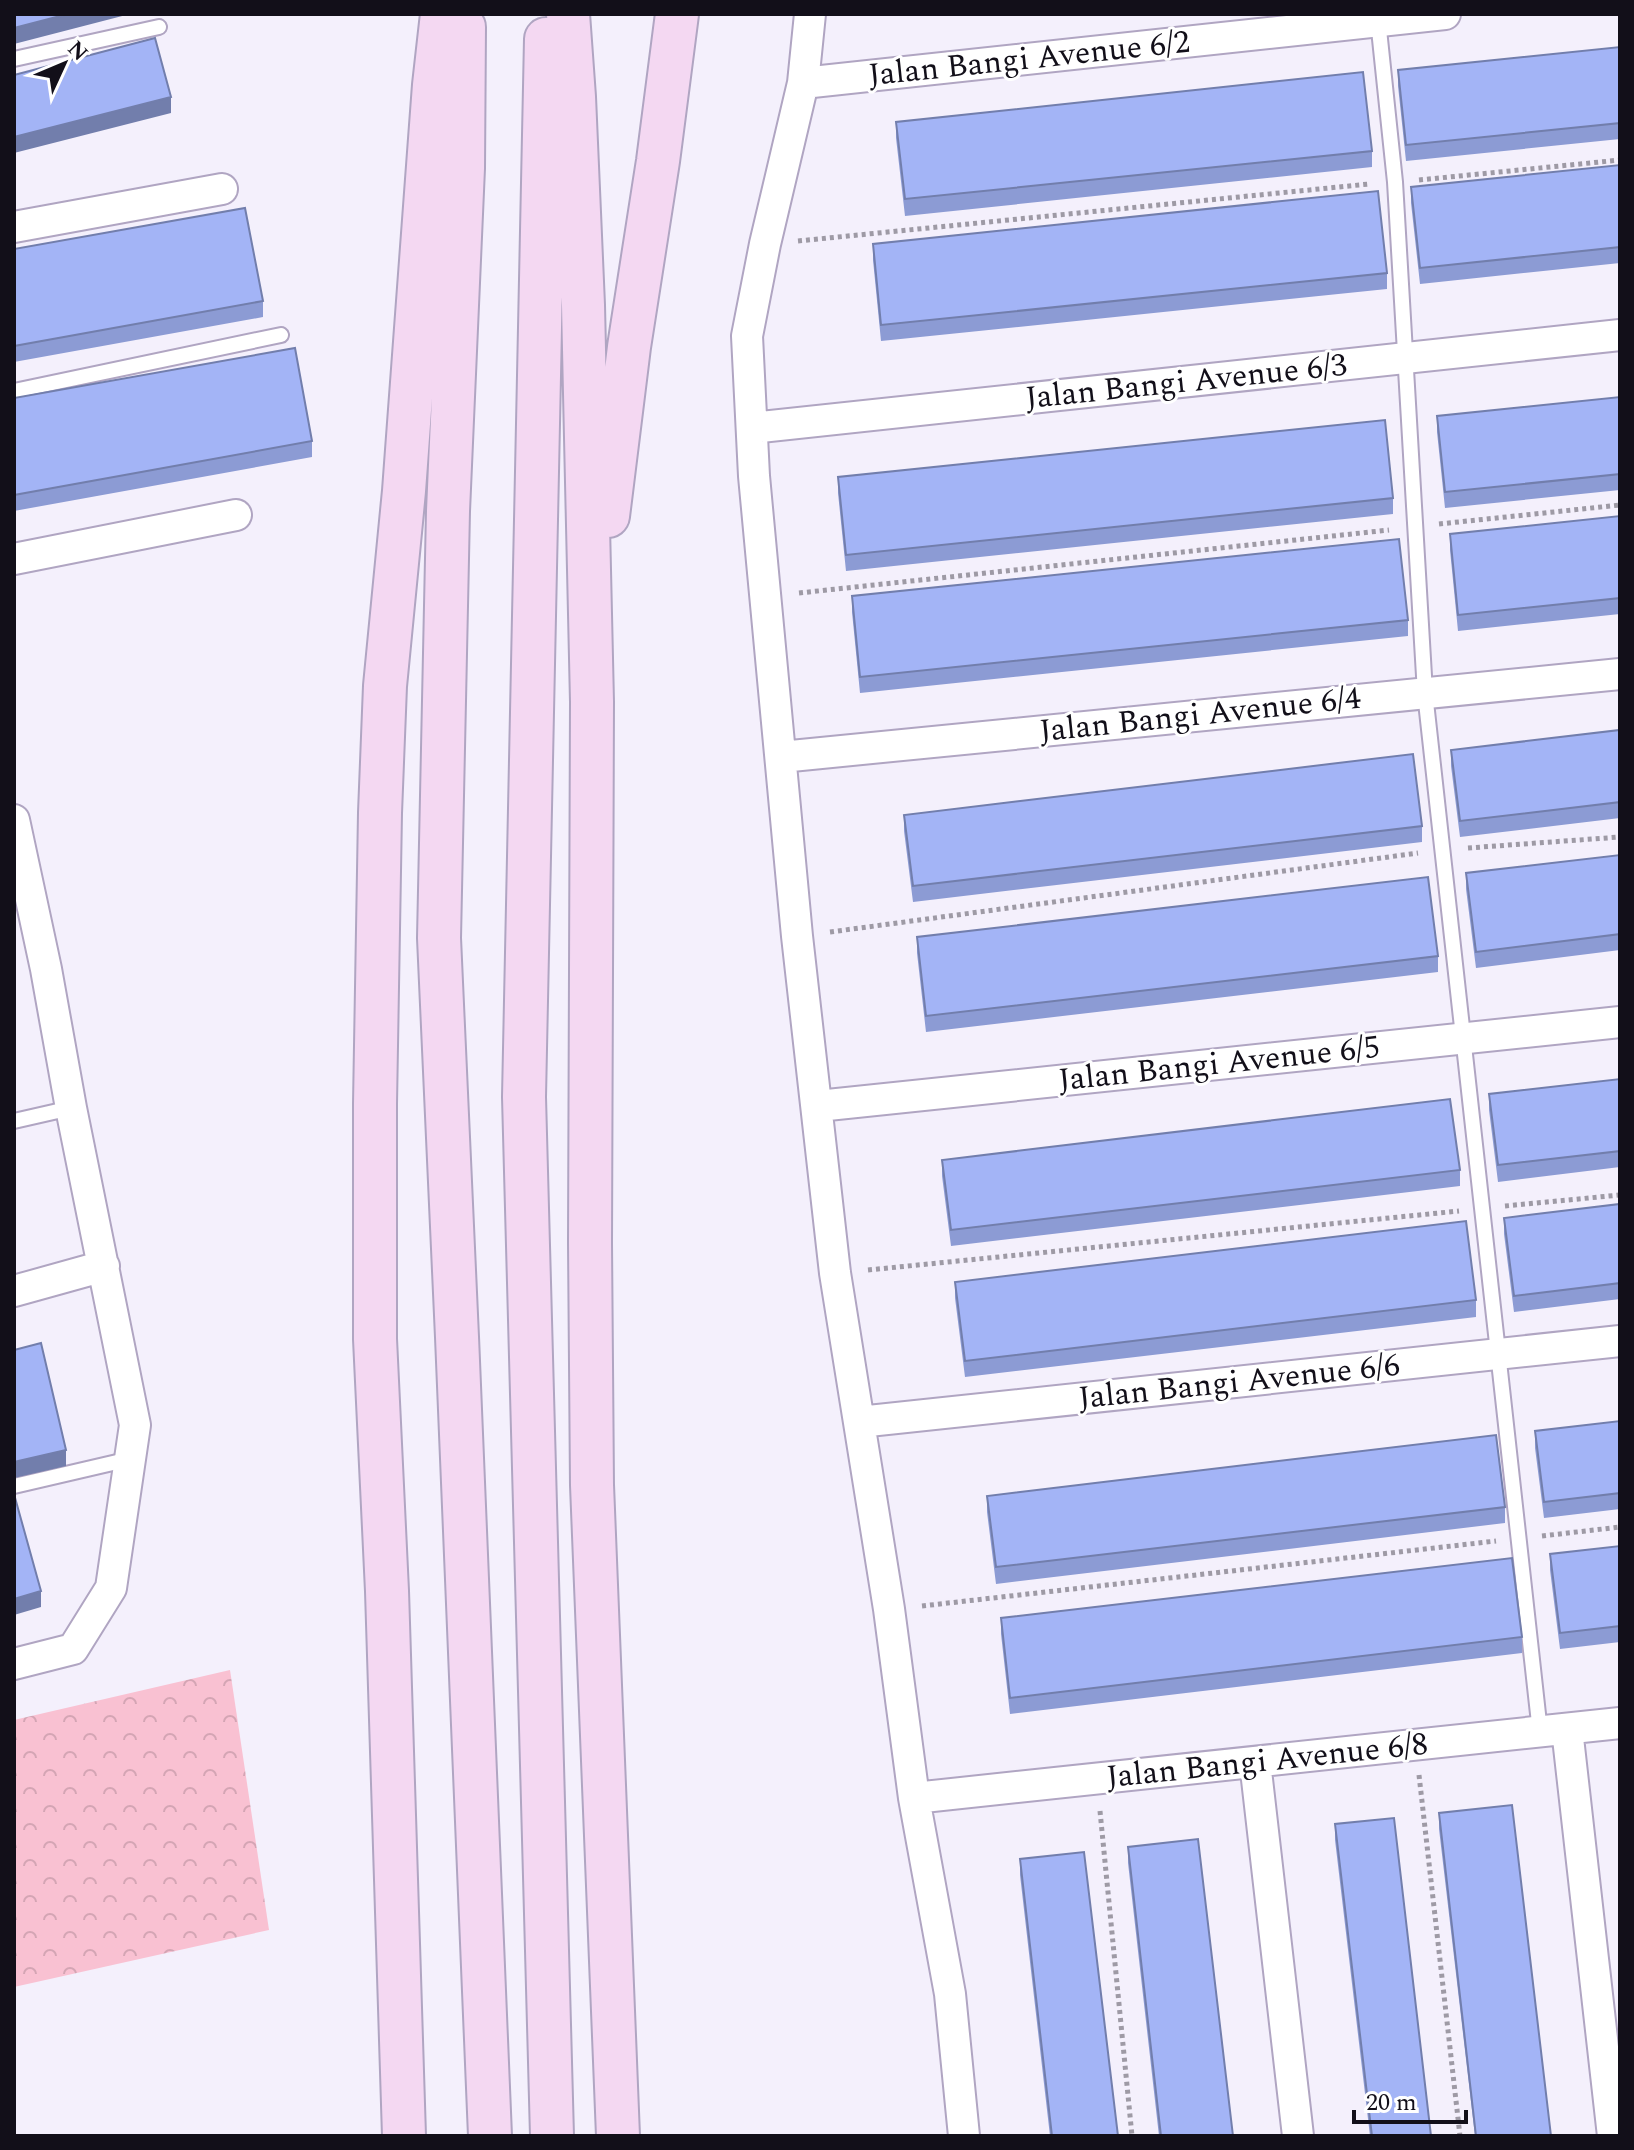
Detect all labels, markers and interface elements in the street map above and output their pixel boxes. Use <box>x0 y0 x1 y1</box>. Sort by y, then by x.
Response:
street label: Jalan Bangi Avenue 6/2 <box>866 18 1192 100</box>
north arrow <box>24 24 104 104</box>
text: N <box>59 33 95 69</box>
street label: Jalan Bangi Avenue 6/3 <box>1023 341 1349 423</box>
street label: Jalan Bangi Avenue 6/4 <box>1037 674 1363 756</box>
street label: Jalan Bangi Avenue 6/5 <box>1056 1023 1382 1105</box>
street label: Jalan Bangi Avenue 6/6 <box>1076 1341 1402 1423</box>
street label: Jalan Bangi Avenue 6/8 <box>1104 1720 1430 1802</box>
scale bar <box>1354 2074 1466 2124</box>
text: 20 m <box>1366 2085 1417 2121</box>

